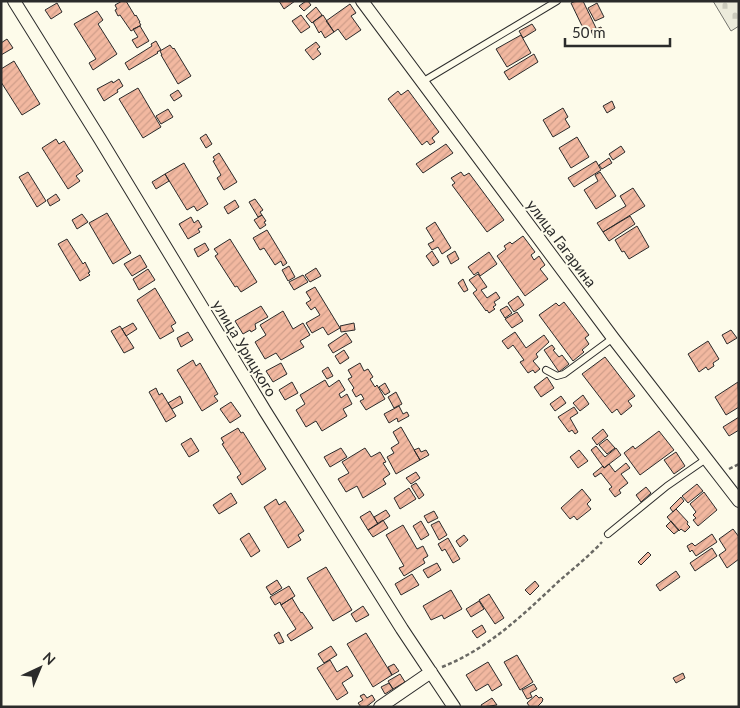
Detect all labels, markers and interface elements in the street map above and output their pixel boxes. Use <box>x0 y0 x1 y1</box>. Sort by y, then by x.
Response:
scale bar <box>565 15 670 47</box>
text: 50 m <box>572 23 606 41</box>
street label: улица Гагарина <box>523 196 601 290</box>
street label: улица Урицкого <box>209 296 281 400</box>
north arrow <box>15 643 65 693</box>
text: N <box>40 648 59 668</box>

